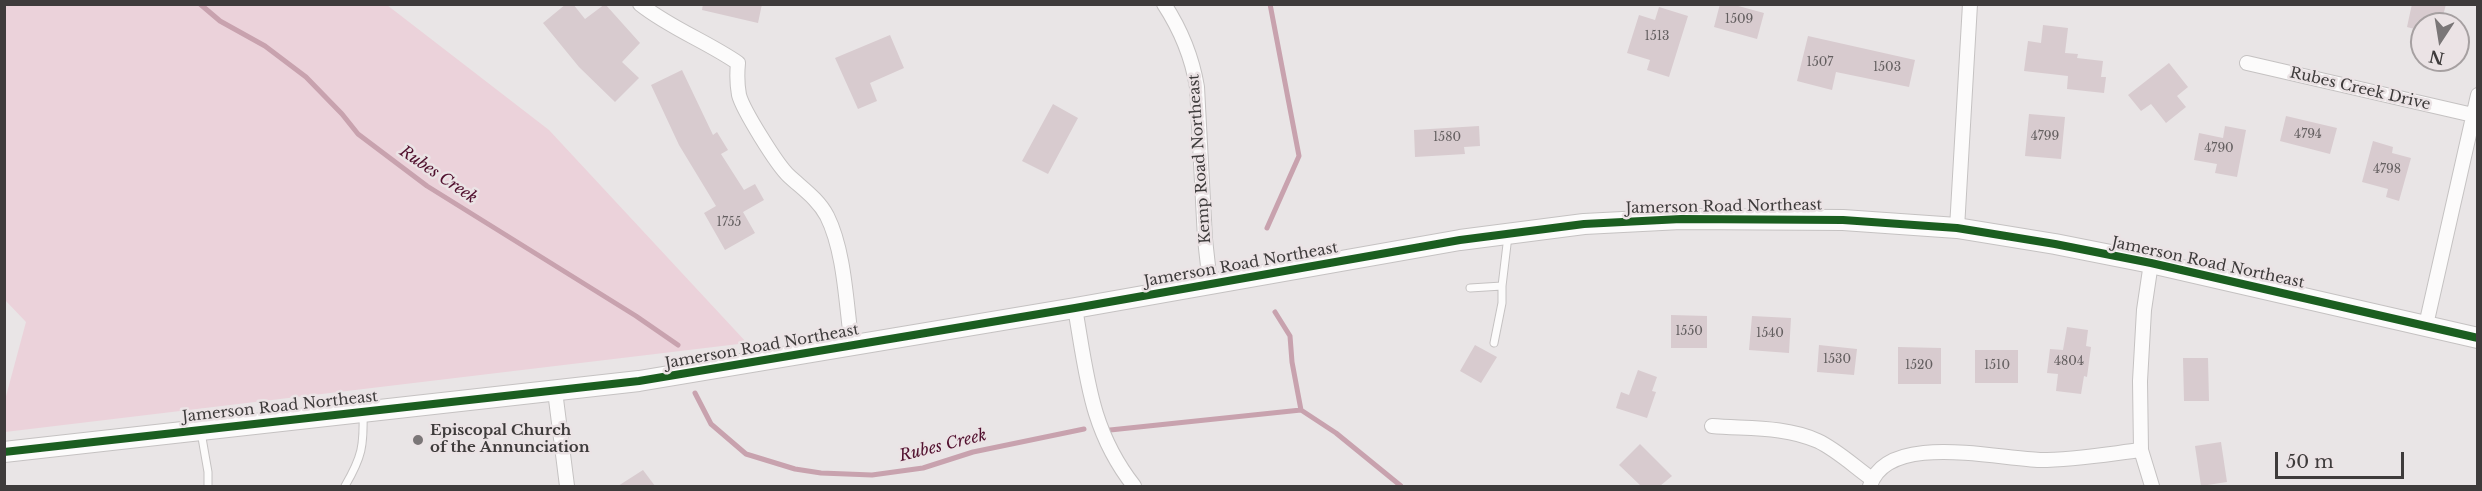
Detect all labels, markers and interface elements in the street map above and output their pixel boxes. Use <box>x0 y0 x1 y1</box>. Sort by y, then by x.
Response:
north arrow <box>2410 12 2470 72</box>
house number: 1509 <box>1725 13 1753 27</box>
house number: 1513 <box>1645 30 1669 44</box>
text: N <box>2427 46 2446 69</box>
house number: 1507 <box>1807 56 1833 70</box>
house number: 1503 <box>1873 61 1901 75</box>
street label: Rubes Creek Drive <box>2288 64 2432 114</box>
street label: Kemp Road Northeast <box>1185 73 1215 245</box>
house number: 4794 <box>2294 128 2322 142</box>
house number: 4799 <box>2031 130 2059 144</box>
house number: 1580 <box>1433 131 1461 145</box>
water label: Rubes Creek <box>396 142 480 208</box>
house number: 4790 <box>2204 142 2234 156</box>
house number: 4798 <box>2373 163 2401 177</box>
street label: Jamerson Road Northeast <box>1626 196 1822 218</box>
house number: 1755 <box>717 216 741 230</box>
street label: Jamerson Road Northeast <box>2110 234 2306 292</box>
street label: Jamerson Road Northeast <box>1143 239 1339 291</box>
street label: Jamerson Road Northeast <box>664 321 860 373</box>
house number: 1550 <box>1675 325 1703 339</box>
house number: 1540 <box>1756 327 1784 341</box>
house number: 1530 <box>1823 353 1851 367</box>
house number: 4804 <box>2054 355 2084 369</box>
house number: 1520 <box>1905 359 1933 373</box>
house number: 1510 <box>1984 359 2010 373</box>
street label: Jamerson Road Northeast <box>181 388 379 426</box>
place label: Episcopal Church of the Annunciation <box>430 422 590 457</box>
water label: Rubes Creek <box>897 426 989 466</box>
marker: Episcopal Church of the Annunciation <box>411 433 425 447</box>
scale bar <box>2278 440 2407 478</box>
text: 50 m <box>2286 451 2334 473</box>

